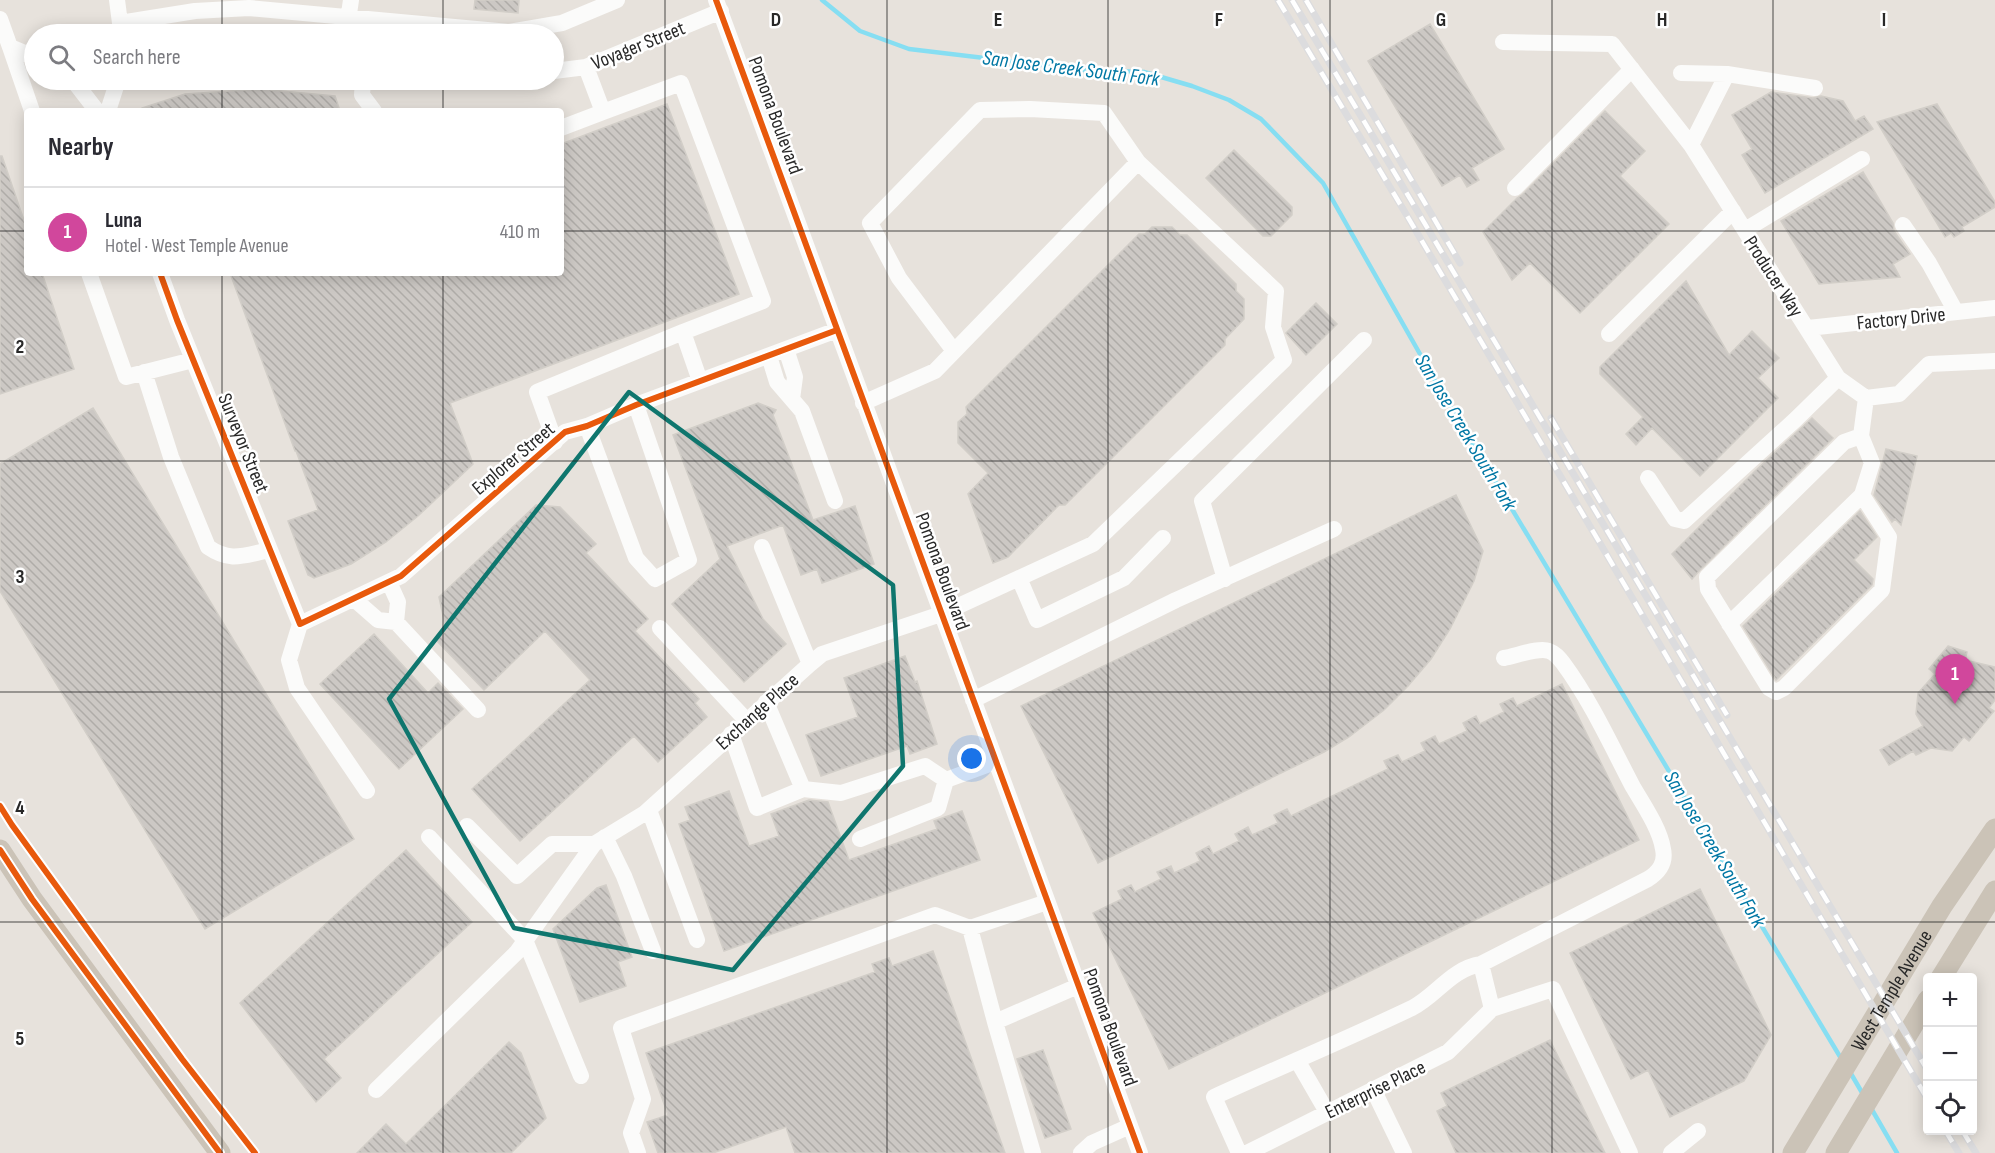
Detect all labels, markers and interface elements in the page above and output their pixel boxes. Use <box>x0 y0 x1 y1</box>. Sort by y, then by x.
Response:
text: D <box>771 8 781 32</box>
text: E <box>994 8 1002 32</box>
text: F <box>1215 8 1223 32</box>
text: G <box>1436 8 1446 32</box>
text: H <box>1657 8 1667 32</box>
text: I <box>1882 8 1886 32</box>
street label: Voyager Street <box>588 16 689 76</box>
search box <box>24 24 564 90</box>
icon: search <box>45 41 78 74</box>
text: Search here <box>93 44 180 71</box>
water label: San Jose Creek South Fork <box>981 45 1162 92</box>
street label: Pomona Boulevard <box>743 53 807 177</box>
text: Nearby <box>48 132 114 163</box>
text: Luna <box>105 207 142 234</box>
text: 1 <box>64 220 71 244</box>
text: 410 m <box>500 220 540 244</box>
street label: Producer Way <box>1738 232 1808 322</box>
text: Hotel · West Temple Avenue <box>105 234 288 258</box>
street label: Factory Drive <box>1856 302 1946 336</box>
text: 2 <box>16 335 24 359</box>
water label: San Jose Creek South Fork <box>1409 349 1523 516</box>
street label: Surveyor Street <box>212 390 274 497</box>
street label: Explorer Street <box>467 417 560 500</box>
street label: Pomona Boulevard <box>910 509 974 633</box>
text: 3 <box>16 565 25 589</box>
pin: 1 <box>1936 654 1974 704</box>
street label: Exchange Place <box>711 668 804 755</box>
your location <box>957 744 986 773</box>
water label: San Jose Creek South Fork <box>1658 766 1772 933</box>
text: 4 <box>15 796 25 820</box>
street label: West Temple Avenue <box>1846 926 1938 1056</box>
street label: Pomona Boulevard <box>1078 965 1142 1089</box>
map controls <box>1923 973 1977 1135</box>
button: + <box>1923 973 1977 1027</box>
text: 5 <box>16 1027 25 1051</box>
button: − <box>1923 1027 1977 1081</box>
street label: Enterprise Place <box>1321 1055 1430 1124</box>
button: locate <box>1923 1081 1977 1135</box>

